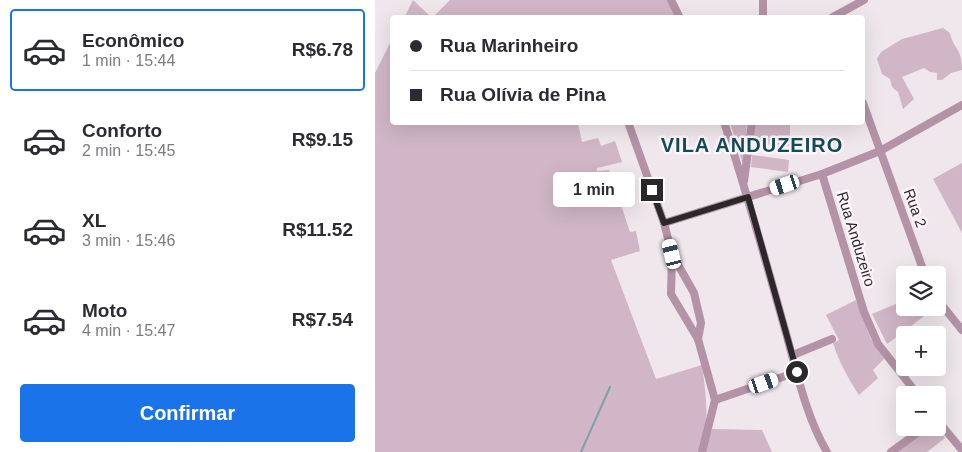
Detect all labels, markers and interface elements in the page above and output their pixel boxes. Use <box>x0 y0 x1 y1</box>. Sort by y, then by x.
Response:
icon: car <box>22 28 67 73</box>
text: Econômico <box>82 30 184 51</box>
text: Rua Marinheiro <box>440 35 578 56</box>
text: R$6.78 <box>292 39 353 60</box>
text: 1 min · 15:44 <box>82 52 175 69</box>
text: Rua Olívia de Pina <box>440 84 606 105</box>
icon: car <box>22 118 67 163</box>
text: Conforto <box>82 120 162 141</box>
text: R$9.15 <box>292 129 353 150</box>
district label: VILA ANDUZEIRO <box>661 134 843 156</box>
text: 2 min · 15:45 <box>82 142 175 159</box>
callout: 1 min <box>552 172 635 208</box>
car <box>768 173 801 197</box>
route end <box>641 179 663 201</box>
text: 1 min <box>573 181 615 198</box>
street label: Rua 2 <box>901 186 930 230</box>
street label: Rua Anduzeiro <box>834 189 879 288</box>
icon: car <box>22 208 67 253</box>
text: XL <box>82 210 106 231</box>
text: R$11.52 <box>282 219 353 240</box>
text: 3 min · 15:46 <box>82 232 175 249</box>
car <box>661 238 682 270</box>
map controls <box>896 266 946 436</box>
button: layers <box>896 266 946 316</box>
icon: car <box>22 298 67 343</box>
text: Moto <box>82 300 127 321</box>
text: R$7.54 <box>292 309 353 330</box>
text: 4 min · 15:47 <box>82 322 175 339</box>
button: + <box>896 326 946 376</box>
route start <box>786 361 808 383</box>
car <box>747 371 780 395</box>
button: Confirmar <box>20 384 355 442</box>
button: − <box>896 386 946 436</box>

